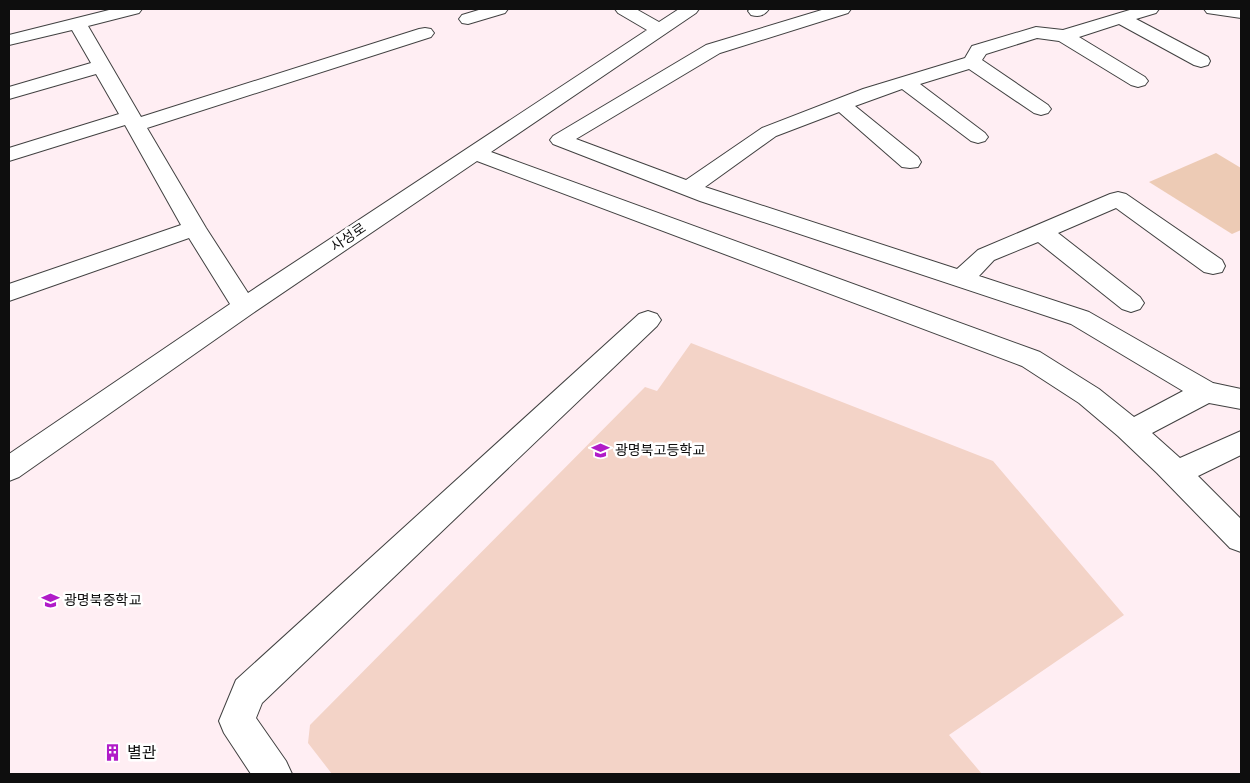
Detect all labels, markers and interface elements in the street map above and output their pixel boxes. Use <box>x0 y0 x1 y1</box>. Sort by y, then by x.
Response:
street label: 사성로 <box>327 219 369 255</box>
school or university icon: 광명북고등학교 <box>591 440 611 460</box>
place label: 광명북고등학교 <box>615 441 705 459</box>
school or university icon: 광명북중학교 <box>40 590 60 610</box>
place label: 광명북중학교 <box>64 591 141 609</box>
building icon: 별관 <box>103 742 123 762</box>
place label: 별관 <box>127 742 157 762</box>

